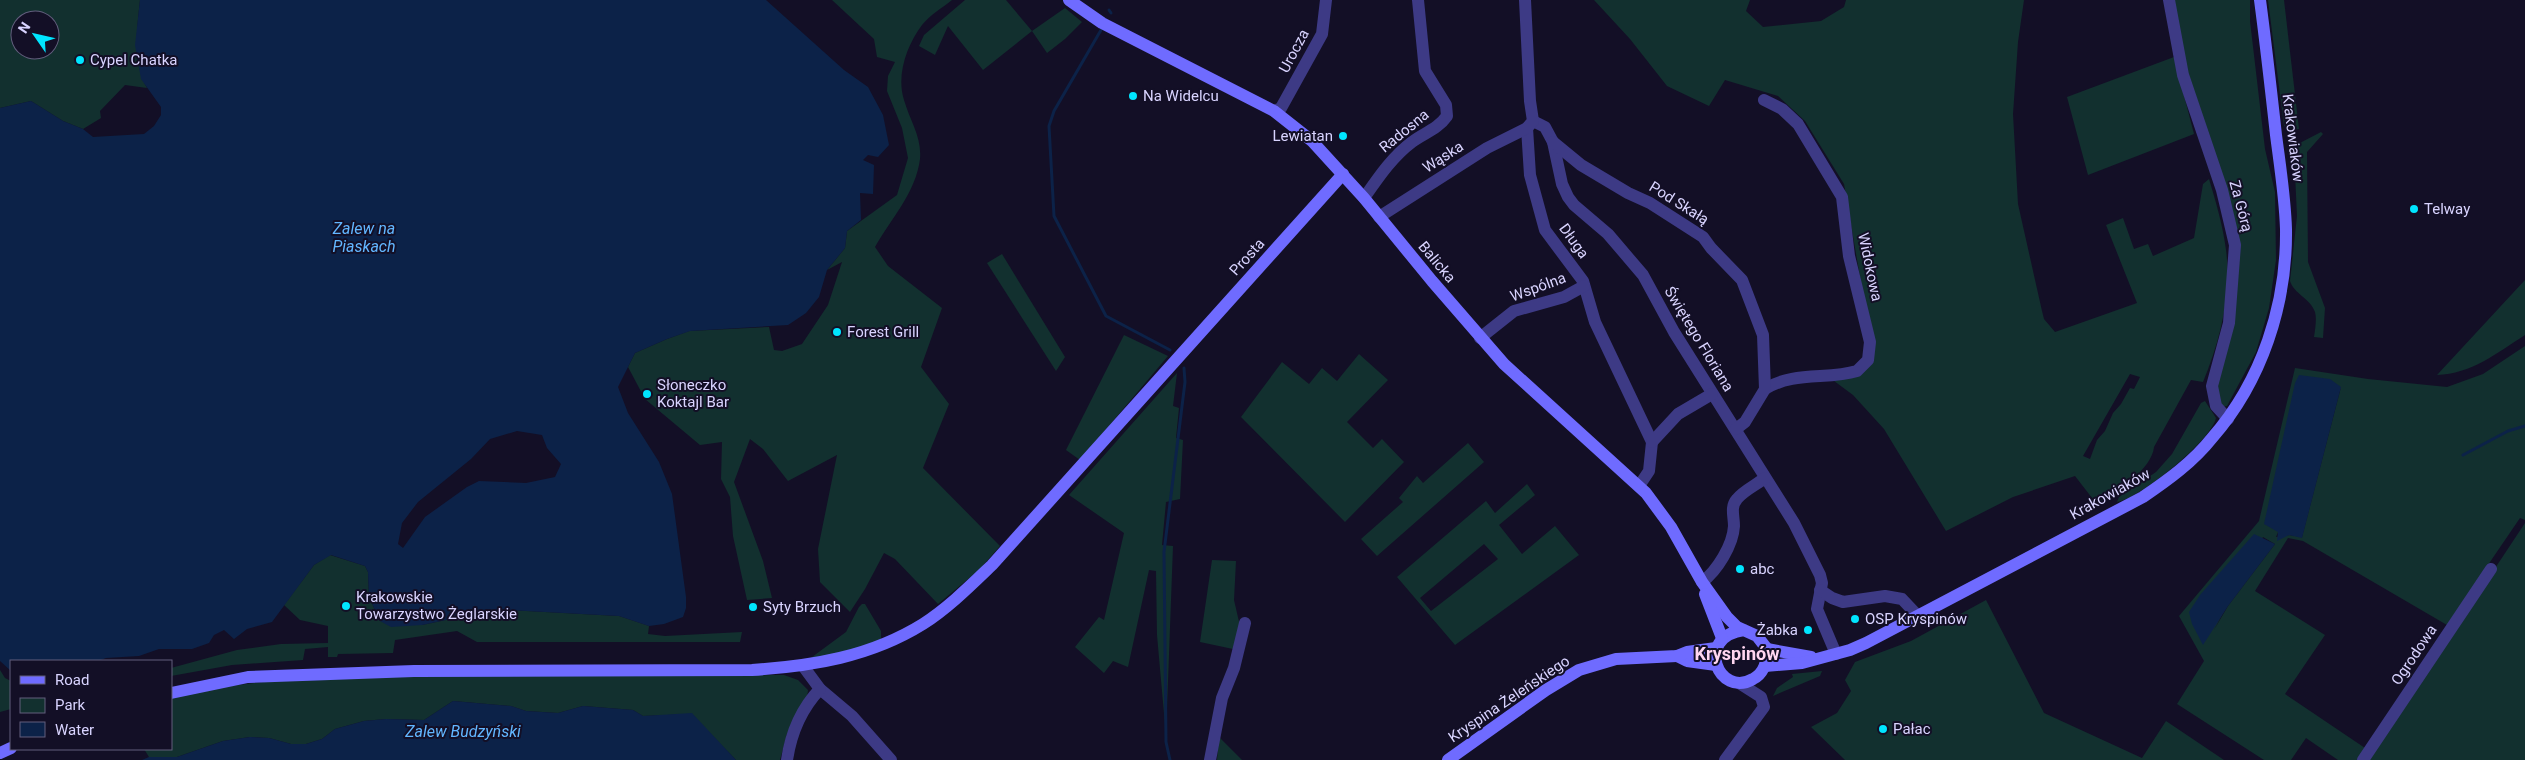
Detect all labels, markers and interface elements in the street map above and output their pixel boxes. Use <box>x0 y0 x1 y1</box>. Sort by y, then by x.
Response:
north arrow <box>10 10 60 60</box>
text: N <box>15 19 34 36</box>
street label: Urocza <box>1275 26 1313 76</box>
place label: Cypel Chatka <box>90 51 177 69</box>
marker: Cypel Chatka <box>74 54 86 66</box>
place label: Na Widelcu <box>1143 87 1219 105</box>
marker: Na Widelcu <box>1127 90 1139 102</box>
street label: Krakowiaków <box>2279 93 2307 183</box>
street label: Radosna <box>1376 106 1432 156</box>
place label: Lewiatan <box>1273 127 1333 145</box>
marker: Lewiatan <box>1337 130 1349 142</box>
street label: Wąska <box>1419 137 1467 177</box>
street label: Pod Skałą <box>1646 178 1712 228</box>
street label: Za Górą <box>2226 178 2256 234</box>
place label: Telway <box>2424 200 2470 218</box>
marker: Telway <box>2408 203 2420 215</box>
water label: Zalew na Piaskach <box>332 219 396 256</box>
street label: Długa <box>1555 220 1593 262</box>
street label: Widokowa <box>1854 231 1886 303</box>
street label: Prosta <box>1226 235 1268 279</box>
street label: Balicka <box>1415 238 1459 286</box>
street label: Wspólna <box>1508 269 1568 305</box>
street label: Świętego Floriana <box>1661 283 1737 395</box>
place label: Forest Grill <box>847 323 919 341</box>
marker: Forest Grill <box>831 326 843 338</box>
place label: Słoneczko Koktajl Bar <box>657 376 729 411</box>
marker: Słoneczko Koktajl Bar <box>641 388 653 400</box>
street label: Krakowiaków <box>2067 465 2153 523</box>
place label: abc <box>1750 560 1775 578</box>
marker: abc <box>1734 563 1746 575</box>
place label: Krakowskie Towarzystwo Żeglarskie <box>356 588 517 623</box>
place label: Syty Brzuch <box>763 598 841 616</box>
marker: Krakowskie Towarzystwo Żeglarskie <box>340 600 352 612</box>
marker: Syty Brzuch <box>747 601 759 613</box>
place label: OSP Kryspinów <box>1865 610 1967 628</box>
marker: OSP Kryspinów <box>1849 613 1861 625</box>
place label: Żabka <box>1757 621 1798 639</box>
street label: Ogrodowa <box>2387 621 2441 689</box>
marker: Żabka <box>1802 624 1814 636</box>
district label: Kryspinów <box>1695 643 1779 664</box>
street label: Kryspina Żeleńskiego <box>1445 652 1573 746</box>
legend <box>10 660 172 750</box>
text: Road <box>55 671 89 689</box>
text: Park <box>55 696 86 714</box>
place label: Pałac <box>1893 720 1931 738</box>
text: Water <box>55 721 94 739</box>
water label: Zalew Budzyński <box>404 722 521 741</box>
marker: Pałac <box>1877 723 1889 735</box>

